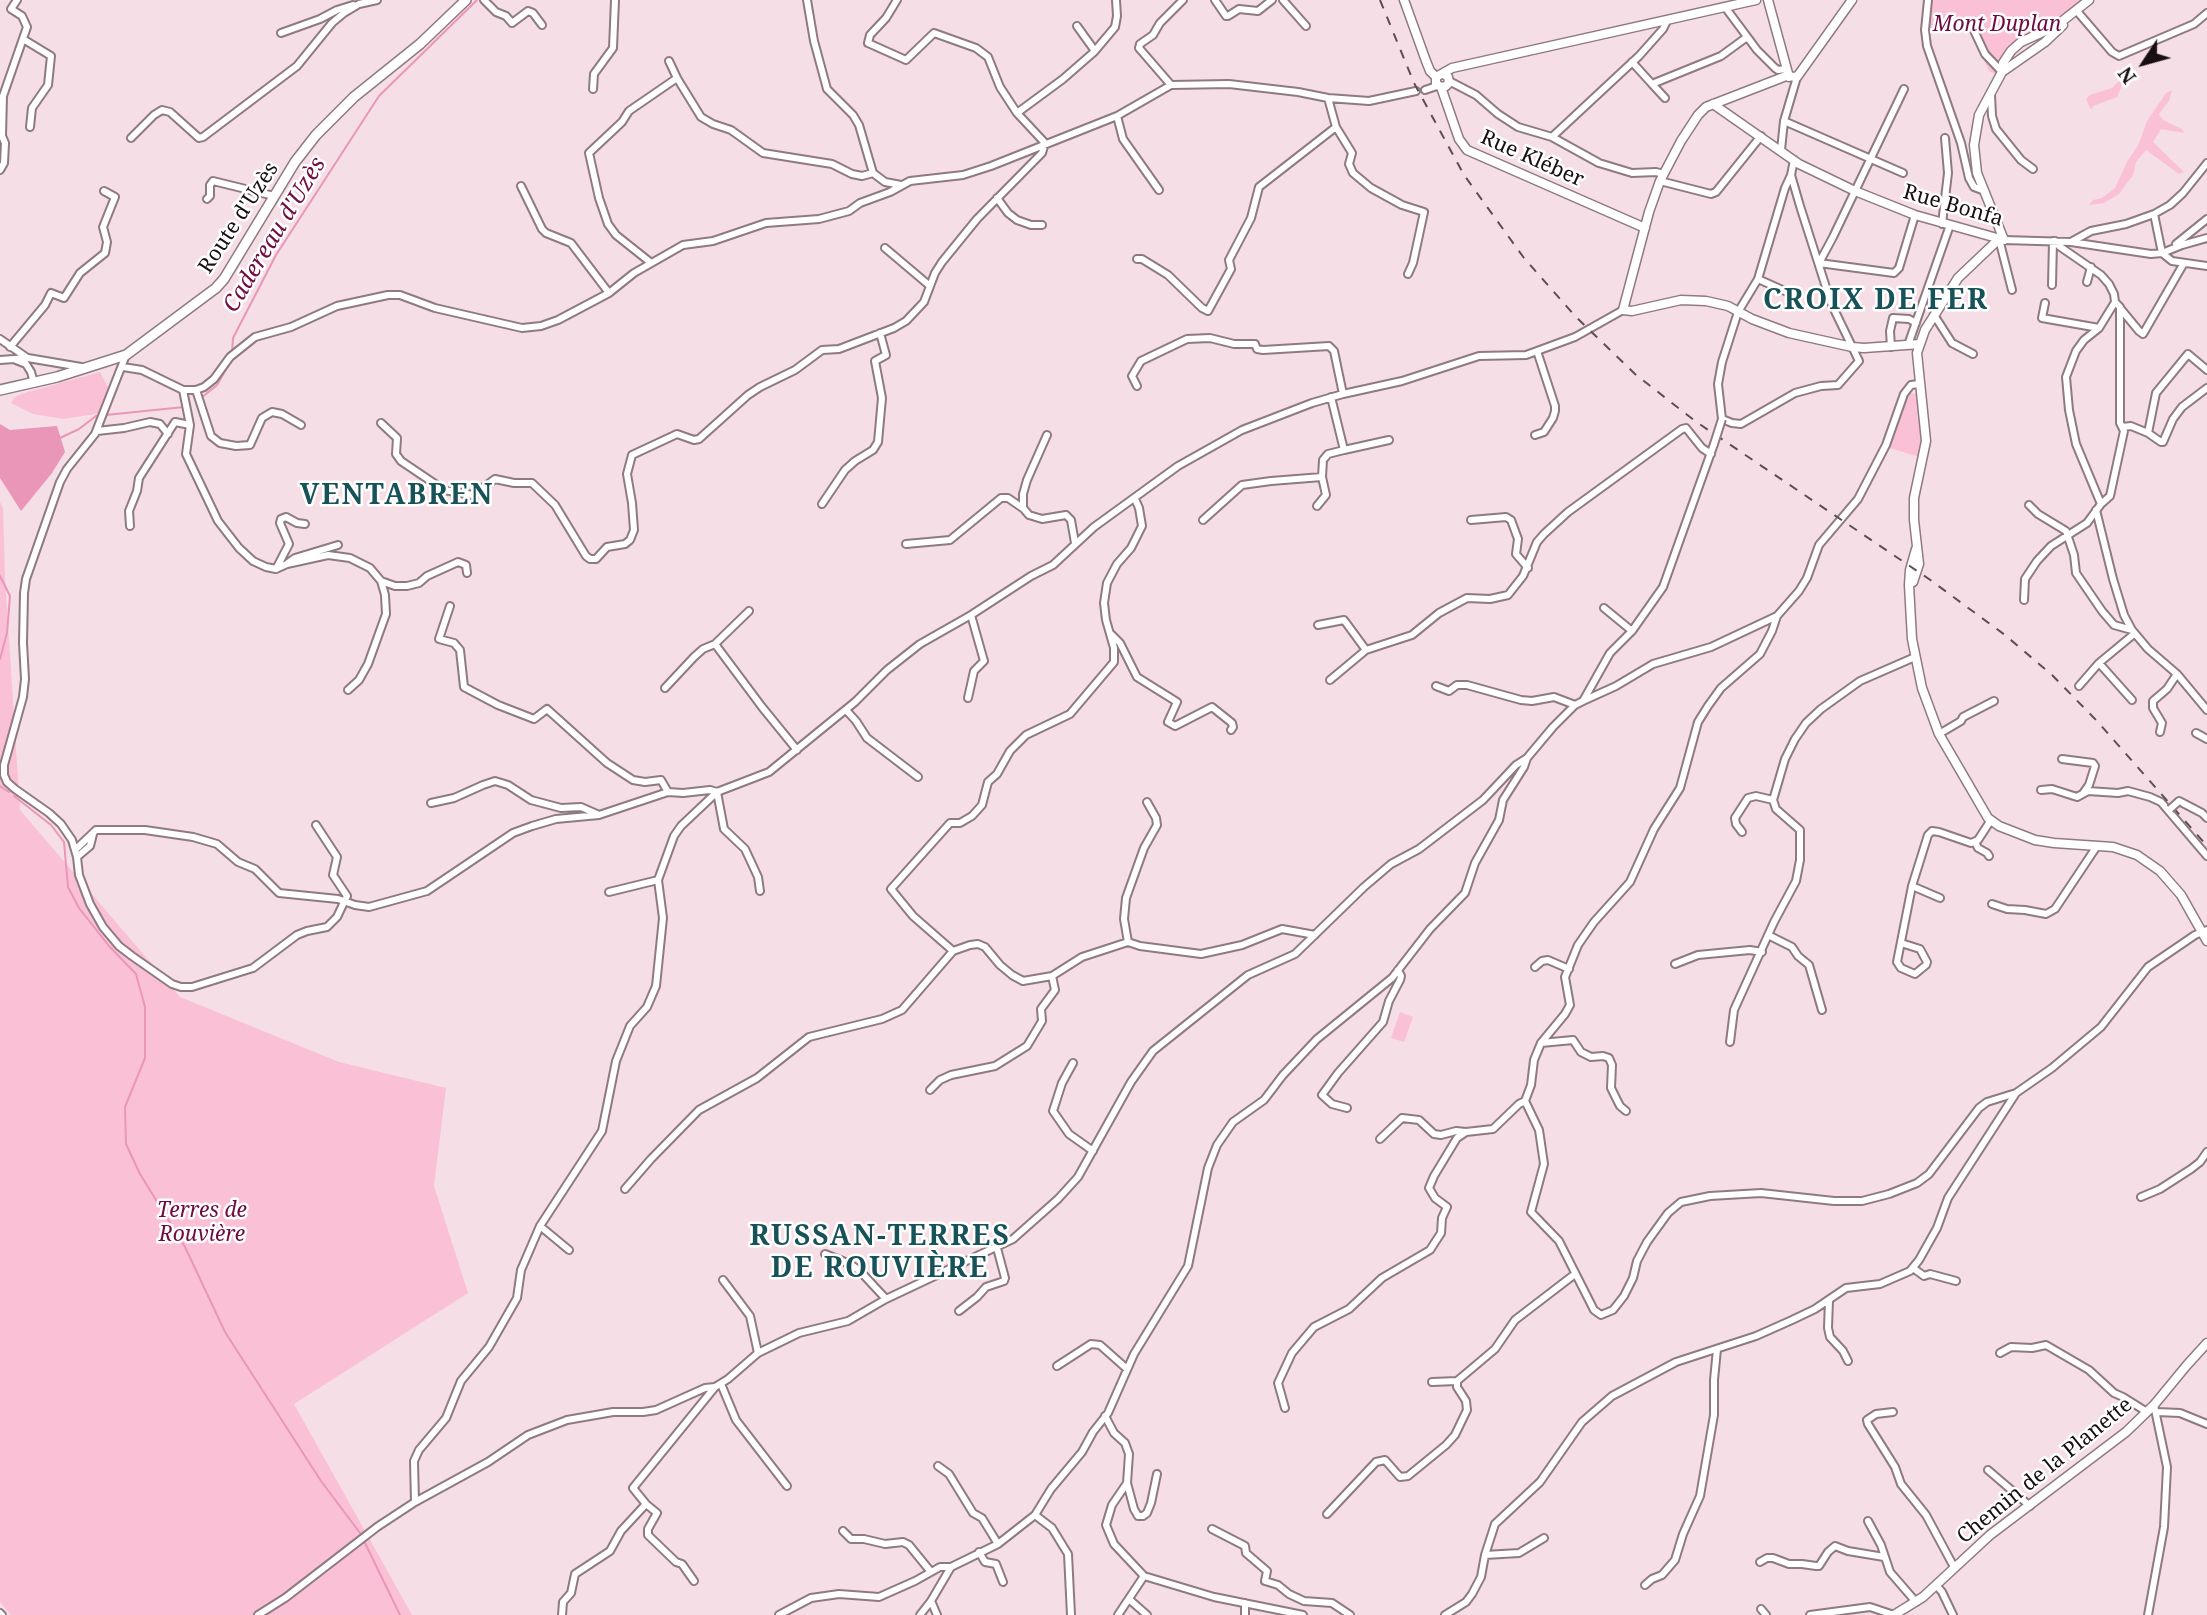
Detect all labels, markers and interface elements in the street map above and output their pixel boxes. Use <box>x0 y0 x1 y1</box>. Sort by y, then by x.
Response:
park label: Mont Duplan <box>1933 12 2061 38</box>
north arrow <box>2109 28 2179 98</box>
text: N <box>2112 62 2142 89</box>
street label: Rue Kléber <box>1477 125 1587 193</box>
water label: Cadereau d'Uzès <box>218 152 332 318</box>
street label: Route d'Uzès <box>194 158 284 278</box>
street label: Rue Bonfa <box>1900 180 2006 232</box>
district label: CROIX DE FER <box>1765 284 1987 318</box>
district label: VENTABREN <box>301 479 493 513</box>
park label: Terres de Rouvière <box>157 1198 247 1248</box>
district label: RUSSAN-TERRES DE ROUVIÈRE <box>751 1220 1009 1286</box>
street label: Chemin de la Planette <box>1952 1393 2138 1549</box>

